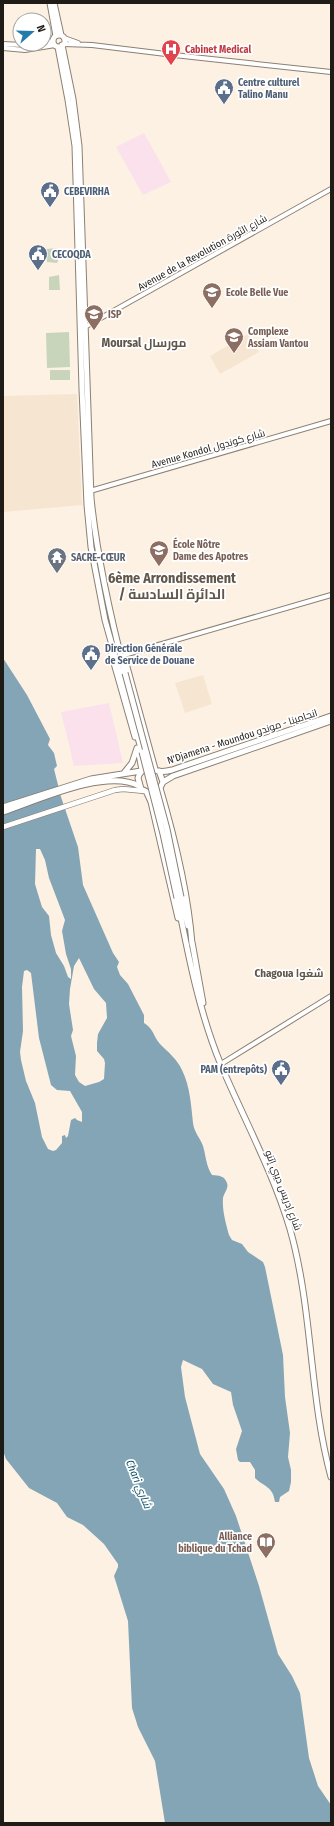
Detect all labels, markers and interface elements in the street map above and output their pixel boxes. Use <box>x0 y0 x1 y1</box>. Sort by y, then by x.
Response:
north arrow <box>12 12 52 52</box>
text: N <box>34 23 48 34</box>
hospital icon: Cabinet Medical <box>160 38 182 66</box>
place label: Cabinet Medical <box>185 44 251 56</box>
public building icon: Centre culturel Talino Manu <box>213 77 235 105</box>
place label: Centre culturel Talino Manu <box>238 77 300 101</box>
public building icon: CEBEVIRHA <box>39 180 61 208</box>
place label: CEBEVIRHA <box>64 186 110 198</box>
street label: Avenue de la Revolution شارع الثورة <box>136 212 269 293</box>
public building icon: CECOQDA <box>27 243 49 271</box>
place label: CECOQDA <box>52 249 91 261</box>
school or university icon: Ecole Belle Vue <box>201 281 223 309</box>
place label: Ecole Belle Vue <box>226 287 288 299</box>
school or university icon: ISP <box>83 303 105 331</box>
place label: ISP <box>108 309 122 321</box>
school or university icon: Complexe Assiam Vantou <box>223 326 245 354</box>
place label: Complexe Assiam Vantou <box>247 326 308 350</box>
district label: Moursal مورسال <box>102 336 187 351</box>
street label: Avenue Kondol شارع كوندول <box>150 427 266 471</box>
place label: École Nôtre Dame des Apotres <box>173 537 249 563</box>
school or university icon: École Nôtre Dame des Apotres <box>148 539 170 567</box>
temple icon: SACRE-CŒUR <box>46 546 68 574</box>
place label: SACRE-CŒUR <box>71 552 126 564</box>
district label: 6ème Arrondissement / الدائرة السادسة <box>108 570 237 603</box>
place label: Direction Générale de Service de Douane <box>105 642 194 667</box>
public building icon: Direction Générale de Service de Douane <box>80 643 102 671</box>
street label: N'Djamena - Moundou انجامينا - موندو <box>166 707 319 767</box>
district label: Chagoua شغوا <box>255 967 323 981</box>
public building icon: PAM (entrepôts) <box>270 1058 292 1086</box>
place label: PAM (entrepôts) <box>201 1063 267 1076</box>
street label: شارع إدريس ديبي إتنو <box>261 1148 304 1233</box>
water label: Chari شاري <box>121 1458 154 1512</box>
place label: Alliance biblique du Tchad <box>178 1531 252 1555</box>
library icon: Alliance biblique du Tchad <box>255 1531 277 1559</box>

